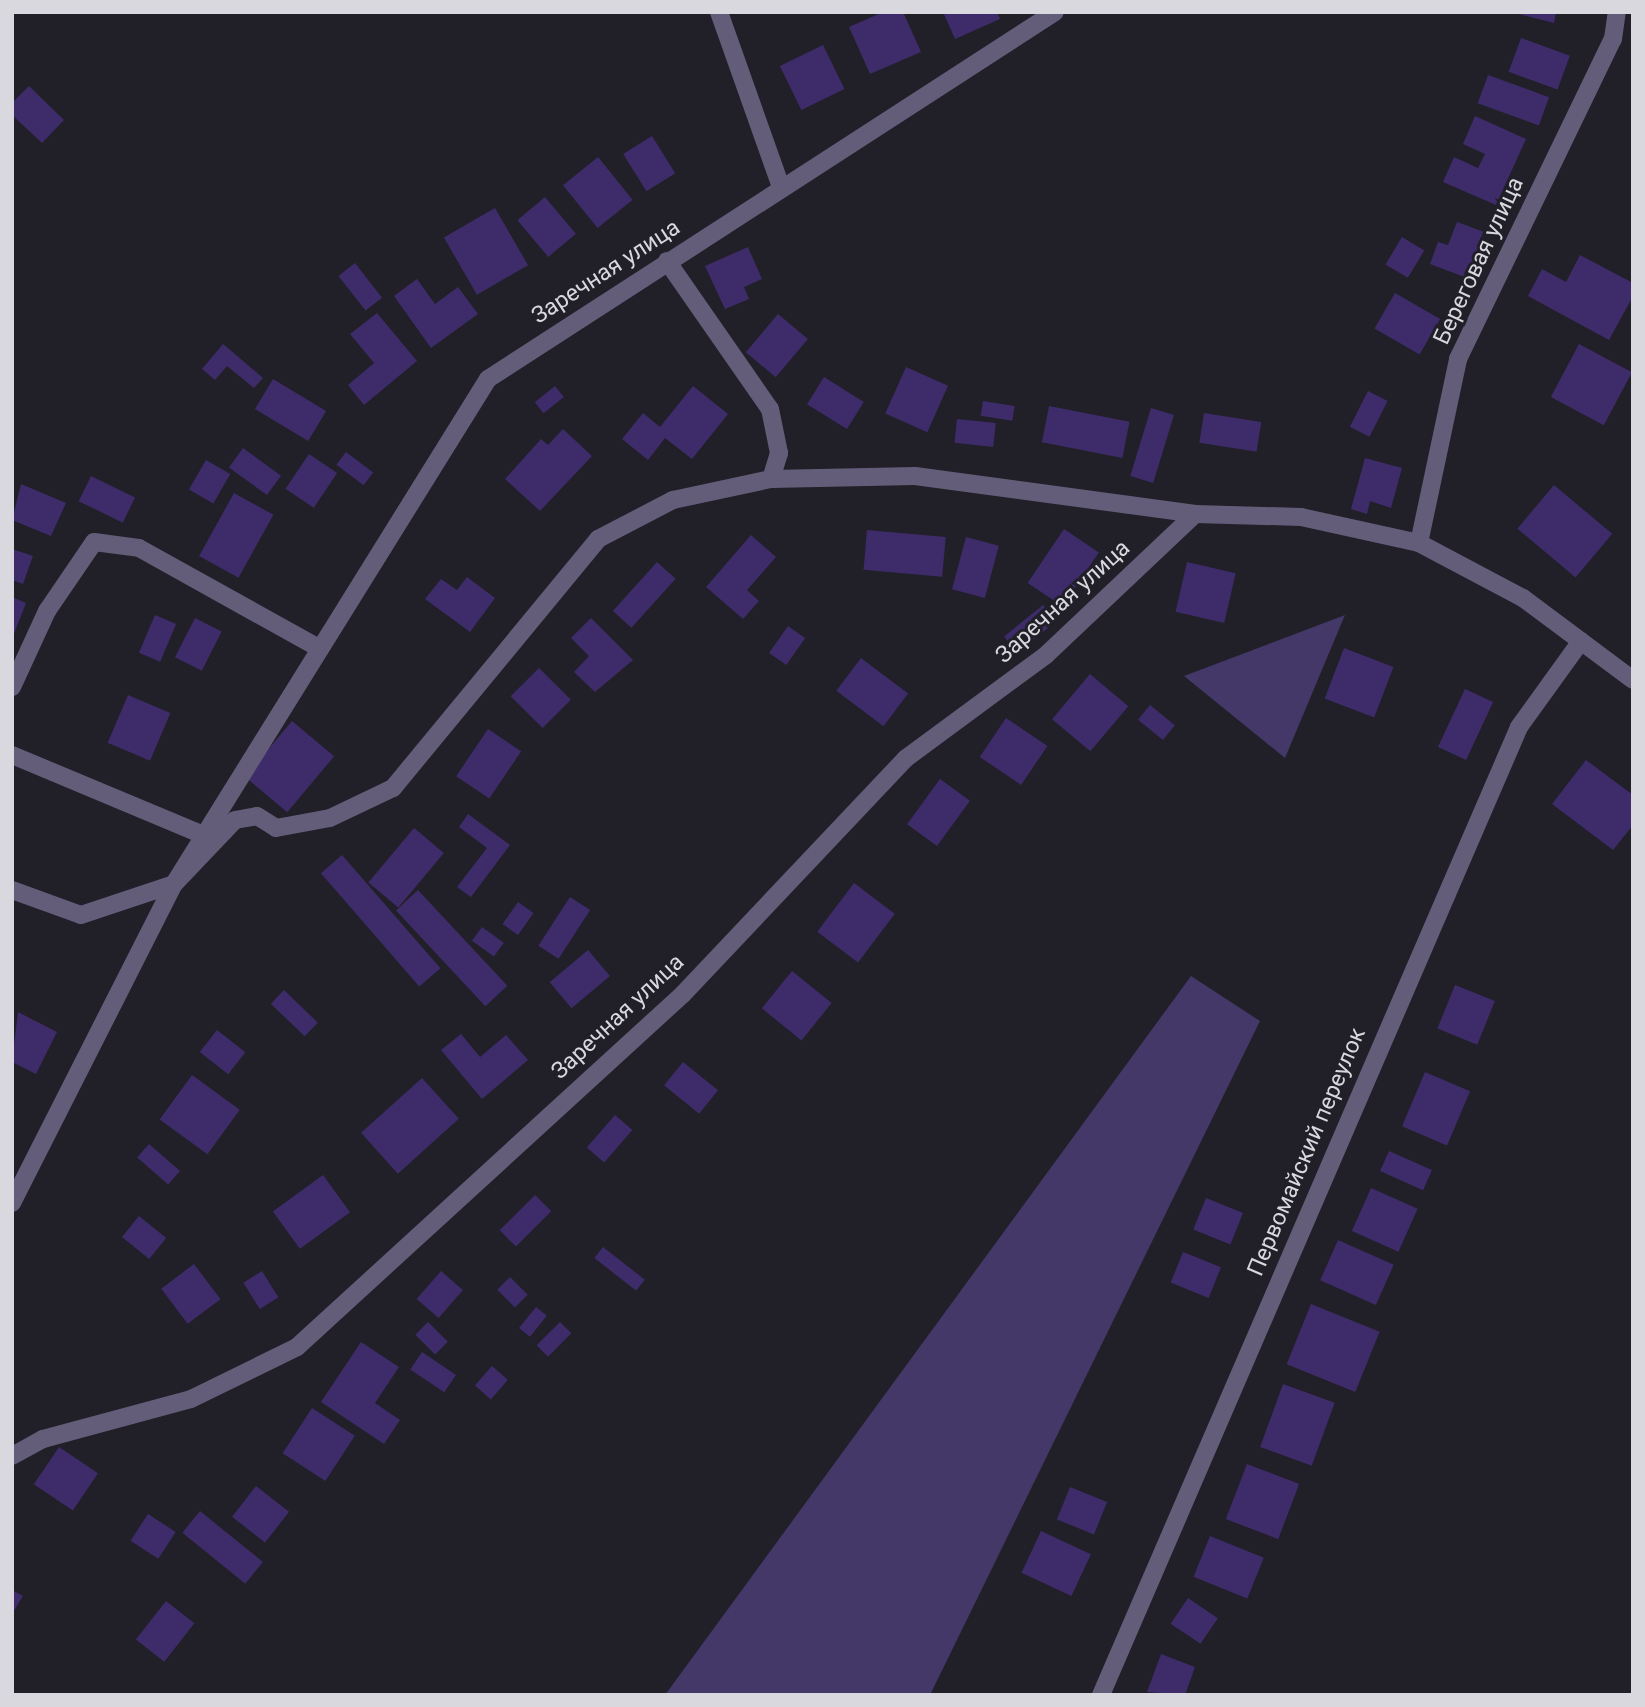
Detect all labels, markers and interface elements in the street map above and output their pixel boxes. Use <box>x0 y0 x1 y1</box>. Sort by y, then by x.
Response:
street label: Береговая улица <box>1428 173 1530 349</box>
street label: Заречная улица <box>527 214 685 330</box>
street label: Заречная улица <box>990 535 1136 669</box>
street label: Заречная улица <box>546 949 690 1085</box>
street label: Первомайский переулок <box>1242 1024 1372 1280</box>

